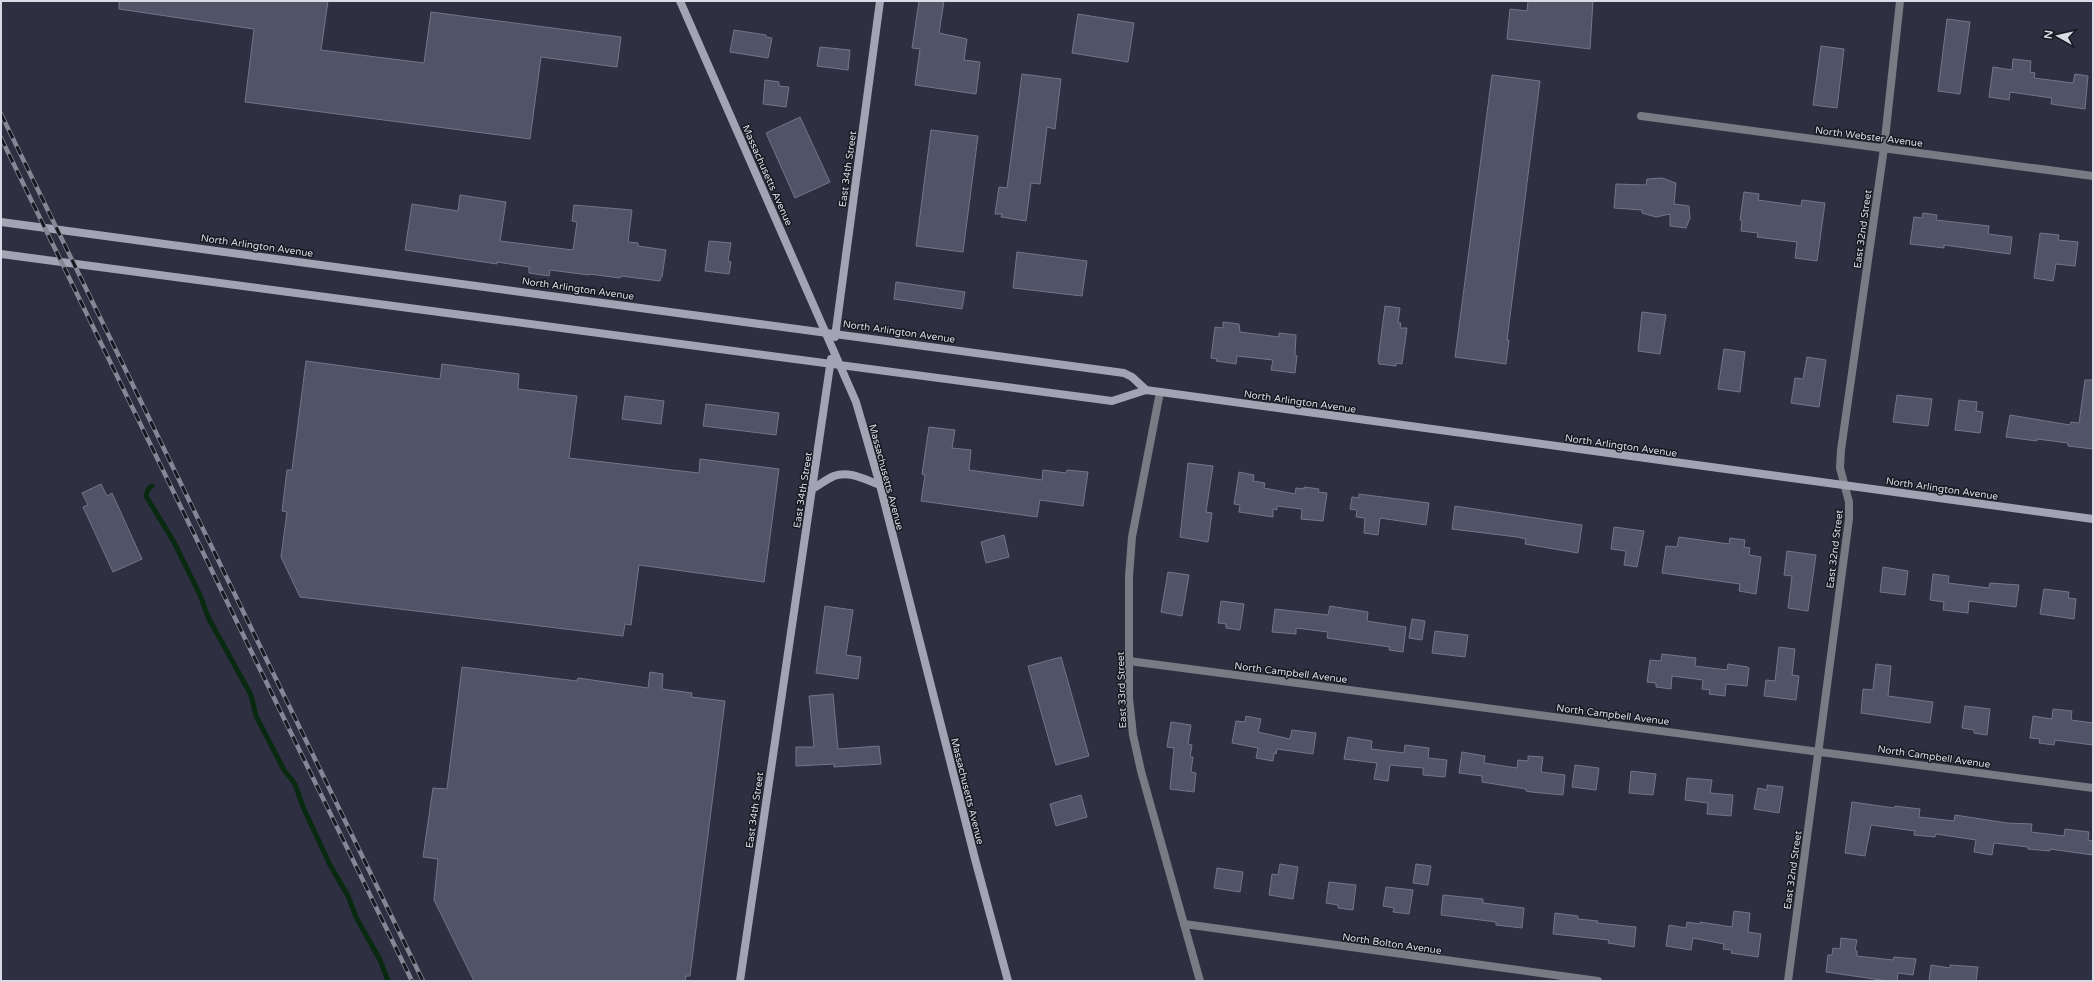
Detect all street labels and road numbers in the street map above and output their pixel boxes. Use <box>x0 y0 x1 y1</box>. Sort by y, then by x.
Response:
street label: Massachusetts Avenue <box>739 123 795 228</box>
street label: North Webster Avenue <box>1814 124 1924 150</box>
street label: East 34th Street <box>837 130 859 208</box>
street label: East 32nd Street <box>1852 189 1874 269</box>
street label: North Arlington Avenue <box>200 232 314 260</box>
street label: North Arlington Avenue <box>521 275 635 303</box>
street label: North Arlington Avenue <box>842 318 956 346</box>
street label: North Arlington Avenue <box>1243 388 1357 416</box>
street label: Massachusetts Avenue <box>866 423 906 532</box>
street label: North Arlington Avenue <box>1564 432 1678 460</box>
street label: East 34th Street <box>791 451 815 529</box>
street label: North Arlington Avenue <box>1885 475 1999 503</box>
street label: East 32nd Street <box>1824 509 1846 589</box>
street label: East 33rd Street <box>1115 651 1129 729</box>
street label: North Campbell Avenue <box>1234 660 1348 686</box>
street label: North Campbell Avenue <box>1556 702 1670 728</box>
street label: Massachusetts Avenue <box>948 737 986 846</box>
street label: North Campbell Avenue <box>1877 743 1991 771</box>
street label: East 34th Street <box>744 771 766 849</box>
street label: East 32nd Street <box>1782 830 1804 910</box>
street label: North Bolton Avenue <box>1341 931 1443 957</box>

